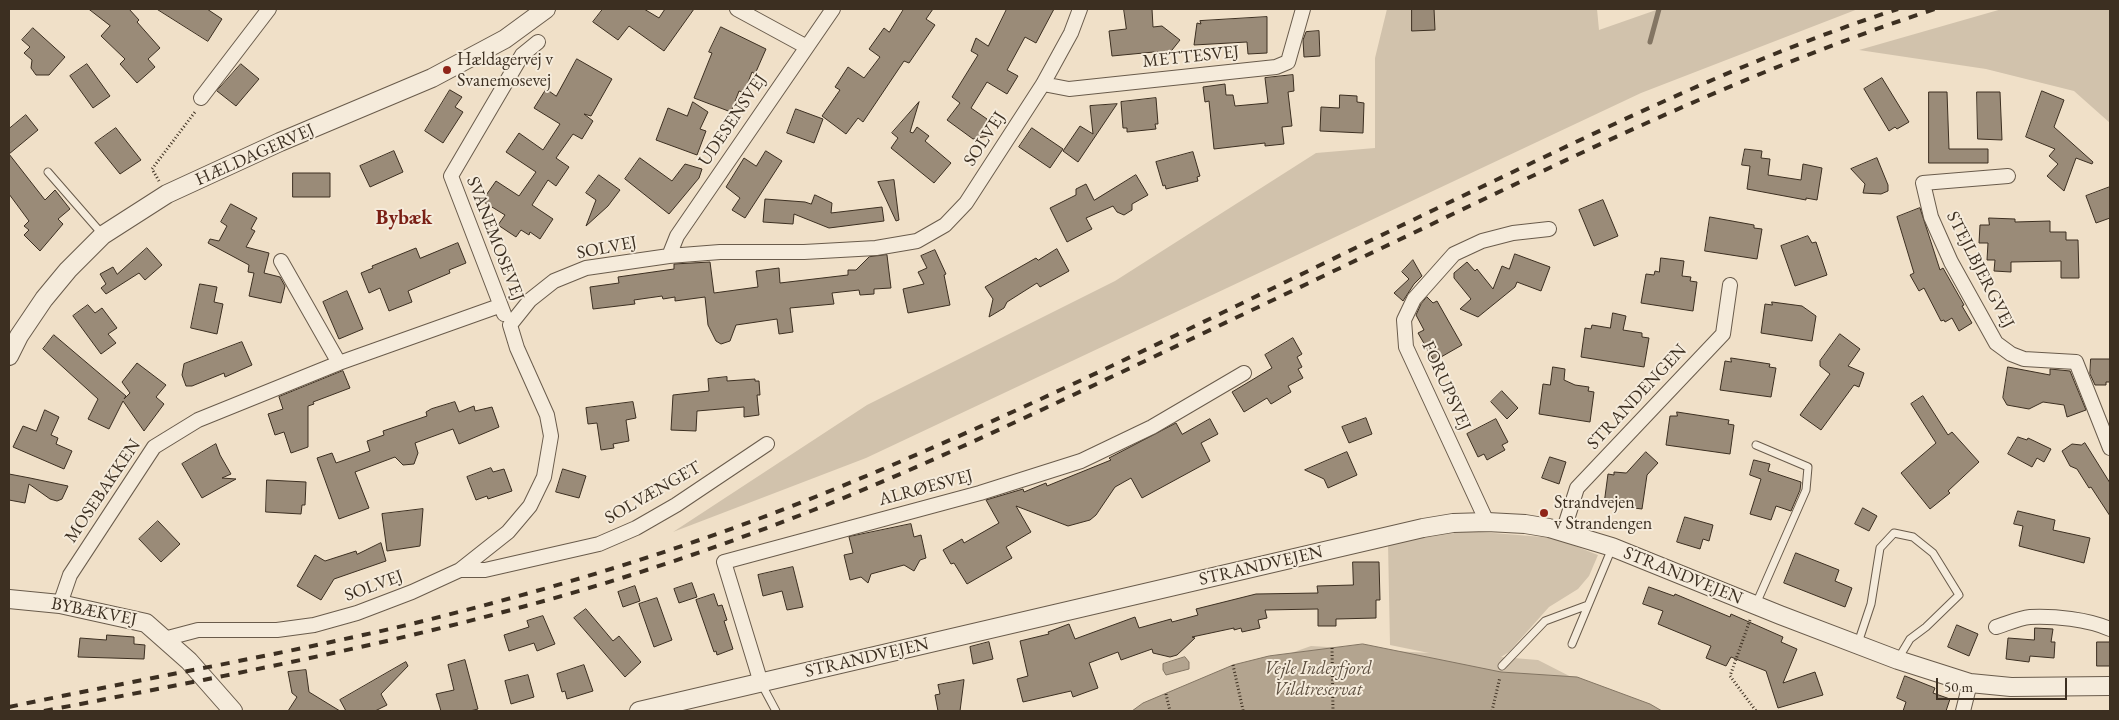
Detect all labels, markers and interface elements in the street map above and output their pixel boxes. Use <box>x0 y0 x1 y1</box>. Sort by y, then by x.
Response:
street label: METTESVEJ <box>1141 41 1241 73</box>
place label: Hældagervej v Svanemosevej <box>457 49 553 92</box>
marker: Hældagervej v Svanemosevej <box>441 64 453 76</box>
street label: UDESENSVEJ <box>694 70 772 170</box>
street label: SOLVEJ <box>959 108 1011 170</box>
street label: HÆLDAGERVEJ <box>192 119 318 191</box>
street label: SVANEMOSEVEJ <box>461 174 529 304</box>
district label: Bybæk <box>376 207 432 231</box>
street label: STEJLBJERGVEJ <box>1941 208 2019 332</box>
street label: SOLVEJ <box>575 232 639 264</box>
street label: FORUPSVEJ <box>1417 338 1475 434</box>
street label: STRANDENGEN <box>1583 340 1691 454</box>
street label: MOSEBAKKEN <box>60 435 146 547</box>
street label: SOLVÆNGET <box>601 457 705 529</box>
street label: ALRØESVEJ <box>877 465 975 511</box>
place label: Strandvejen v Strandengen <box>1554 492 1652 534</box>
marker: Strandvejen v Strandengen <box>1538 507 1550 519</box>
street label: STRANDVEJEN <box>1197 541 1325 591</box>
street label: STRANDVEJEN <box>1620 542 1746 610</box>
street label: SOLVEJ <box>342 565 406 607</box>
street label: BYBÆKVEJ <box>49 593 139 631</box>
street label: STRANDVEJEN <box>803 633 931 683</box>
park label: Vejle Inderfjord Vildtreservat <box>1264 658 1372 701</box>
scale bar <box>1939 668 2070 700</box>
text: 50 m <box>1944 677 1973 696</box>

